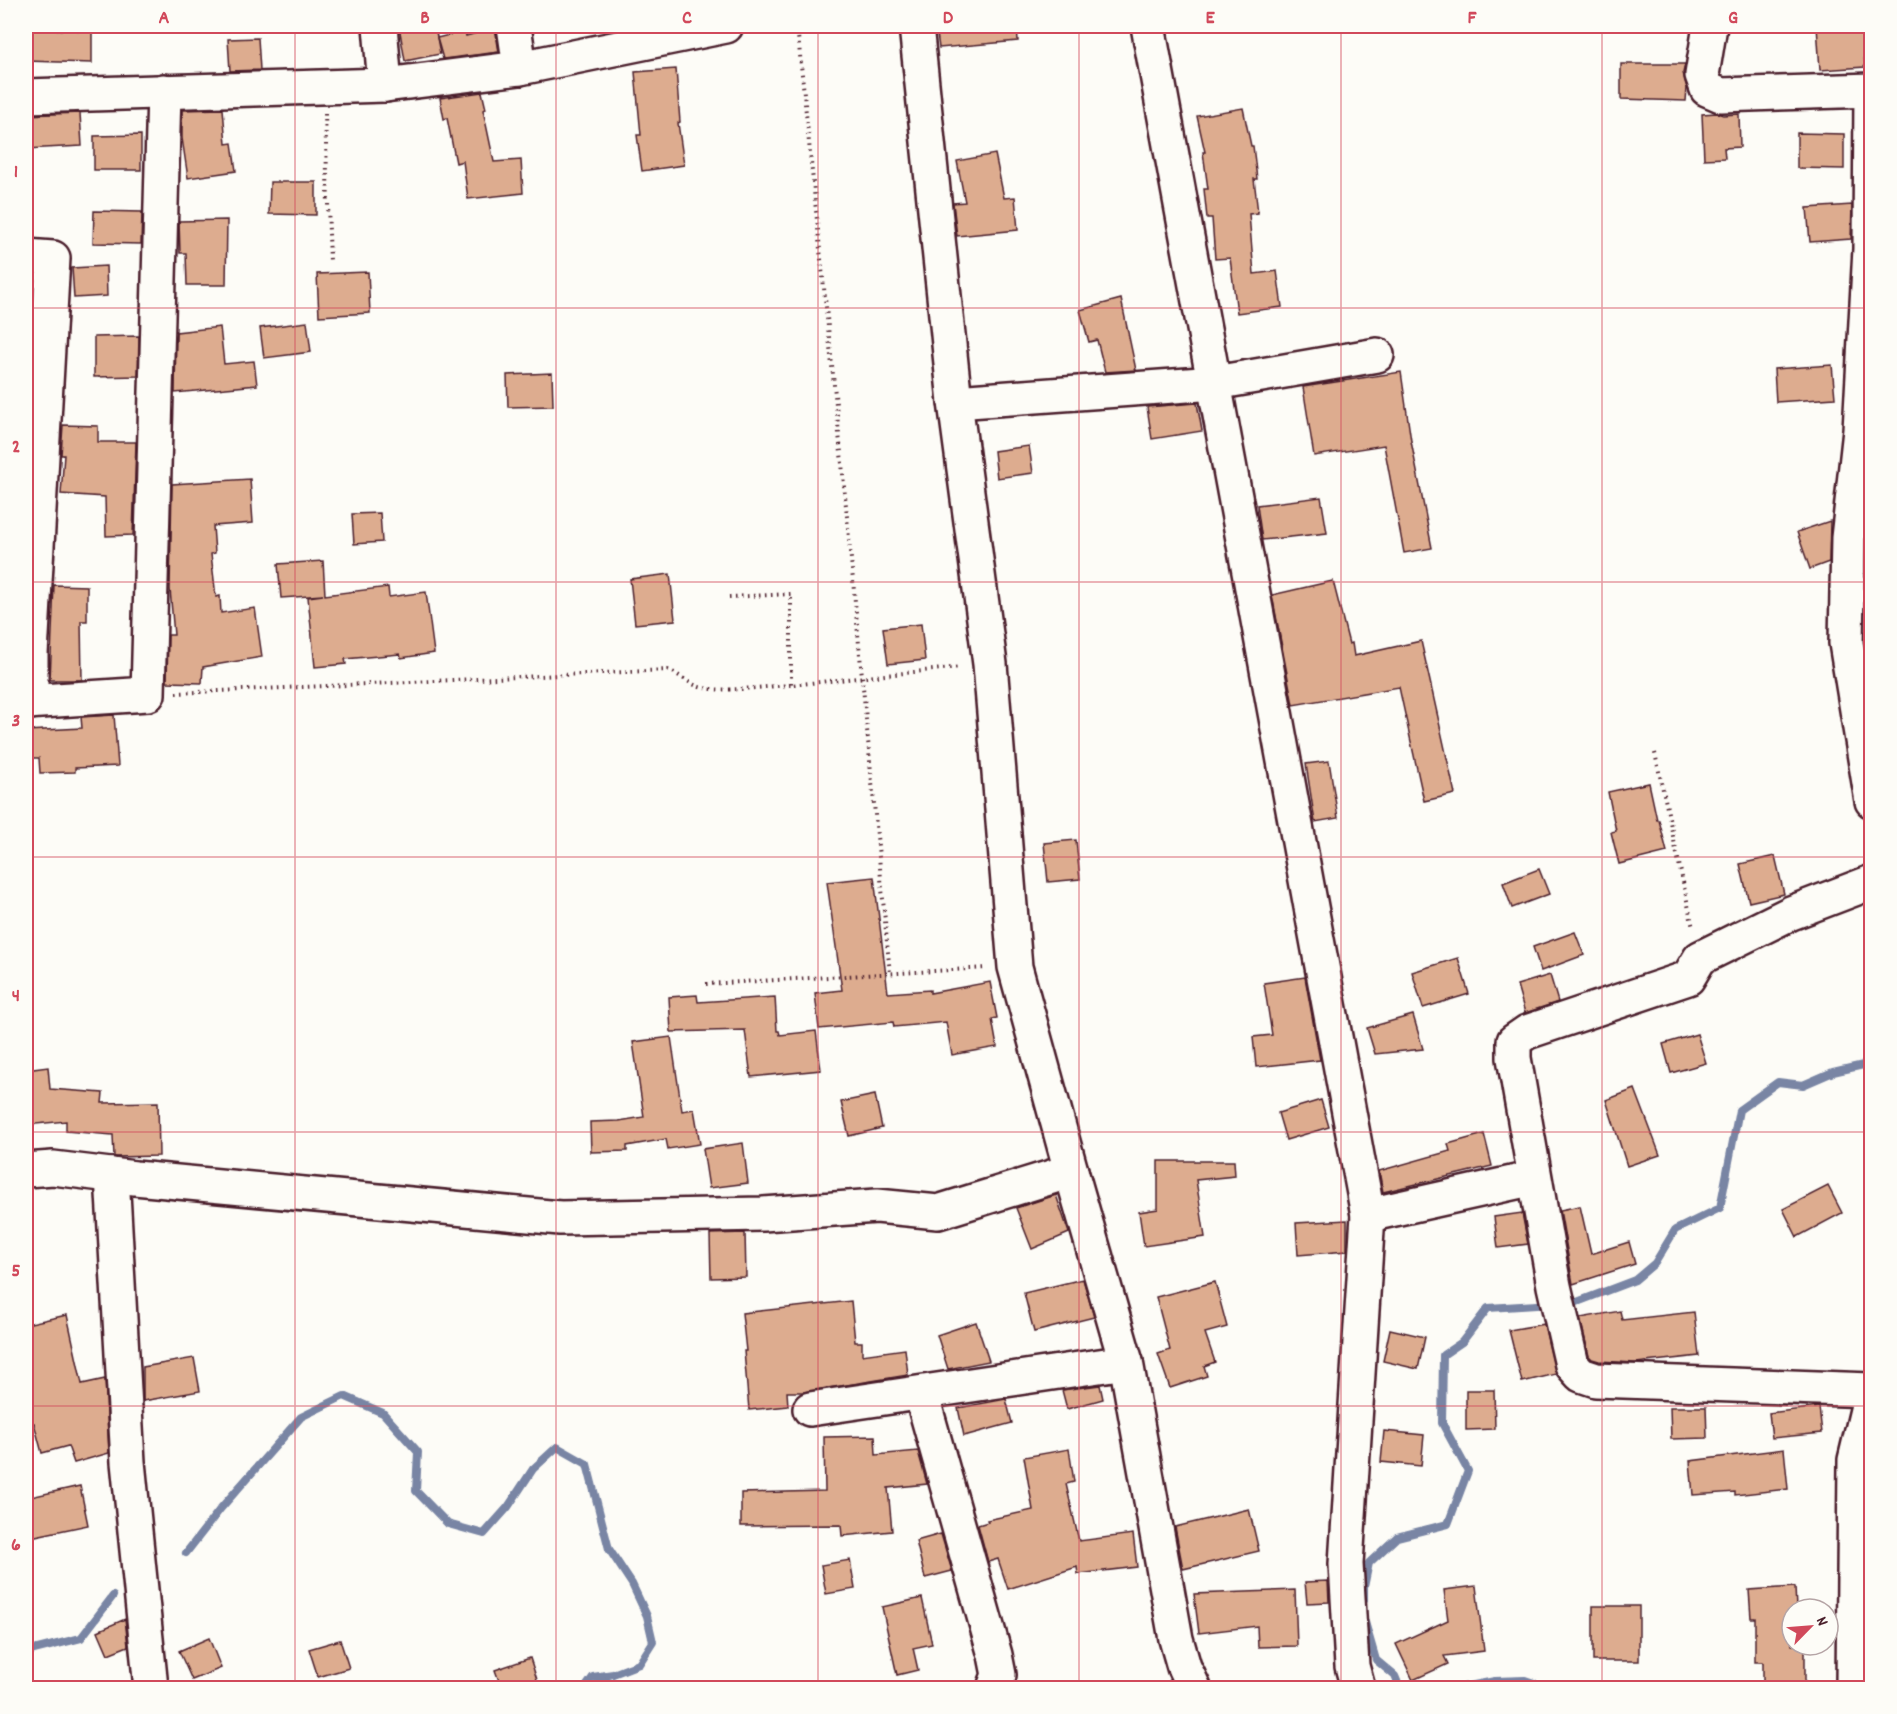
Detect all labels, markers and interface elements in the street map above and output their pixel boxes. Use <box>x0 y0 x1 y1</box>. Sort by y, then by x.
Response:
text: A <box>159 5 170 33</box>
text: B <box>420 5 430 33</box>
text: C <box>682 5 692 33</box>
text: D <box>943 5 954 33</box>
text: E <box>1205 5 1215 33</box>
text: F <box>1468 5 1478 33</box>
text: G <box>1728 5 1738 33</box>
text: 1 <box>14 159 18 187</box>
text: 2 <box>12 434 20 462</box>
text: 3 <box>12 708 20 736</box>
text: 4 <box>12 983 20 1011</box>
text: 5 <box>11 1258 21 1286</box>
text: 6 <box>11 1532 21 1560</box>
north arrow <box>1780 1597 1840 1657</box>
text: N <box>1809 1613 1833 1630</box>

